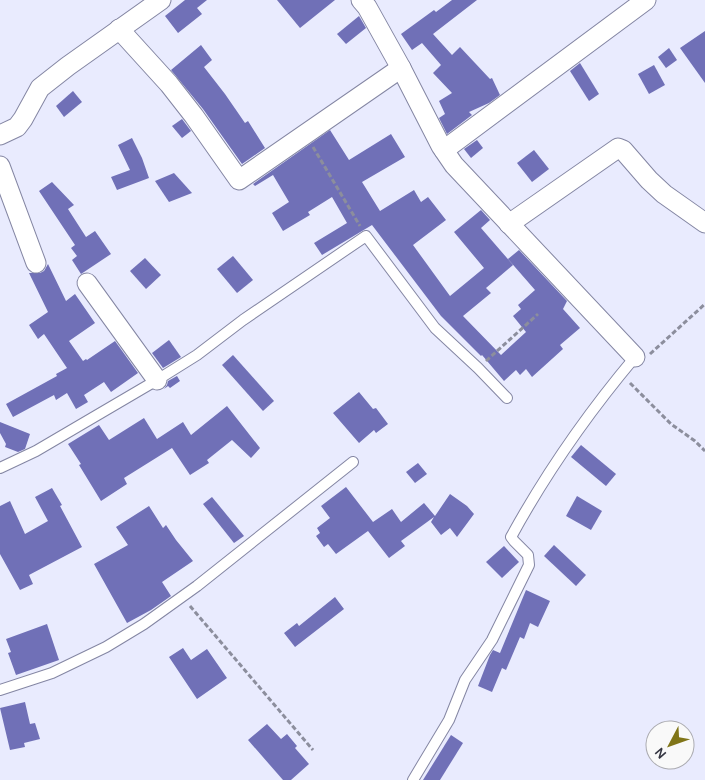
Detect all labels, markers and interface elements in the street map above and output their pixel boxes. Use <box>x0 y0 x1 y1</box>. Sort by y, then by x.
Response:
north arrow <box>645 720 695 770</box>
text: N <box>651 744 670 763</box>

